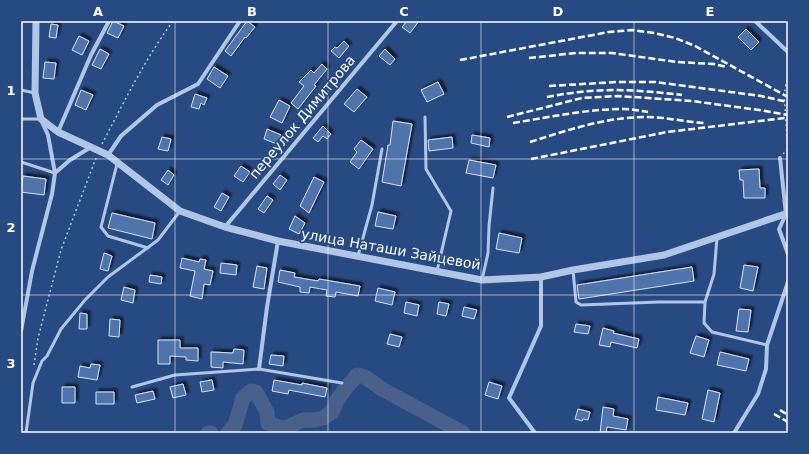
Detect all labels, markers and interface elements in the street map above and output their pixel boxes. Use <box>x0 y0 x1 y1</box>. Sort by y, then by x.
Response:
text: A <box>93 4 103 19</box>
text: B <box>247 4 257 19</box>
text: C <box>399 4 409 19</box>
text: D <box>553 4 564 19</box>
text: E <box>706 4 714 19</box>
street label: переулок Димитрова <box>246 52 358 182</box>
text: 1 <box>6 83 16 98</box>
text: 2 <box>6 220 16 235</box>
street label: улица Наташи Зайцевой <box>300 225 482 273</box>
text: 3 <box>6 356 16 371</box>

